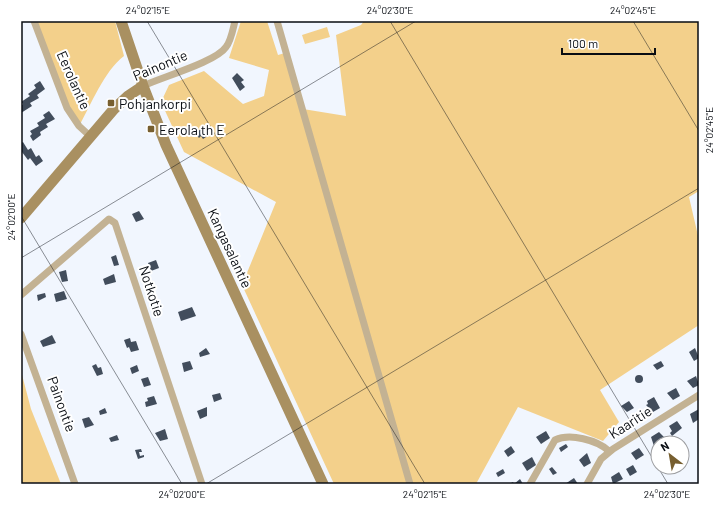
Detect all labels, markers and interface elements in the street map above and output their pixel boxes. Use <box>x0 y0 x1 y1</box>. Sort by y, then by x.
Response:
text: 24°02'15"E <box>126 4 170 16</box>
text: 24°02'30"E <box>367 4 413 16</box>
text: 24°02'45"E <box>610 4 656 16</box>
scale bar <box>562 30 655 56</box>
text: 100 m <box>568 36 598 50</box>
street label: Painontie <box>130 46 190 84</box>
street label: Eerolantie <box>53 48 95 112</box>
place label: Pohjankorpi <box>119 95 191 112</box>
marker: Pohjankorpi <box>106 98 116 108</box>
text: 24°02'45"E <box>703 107 715 153</box>
place label: Eerola th E <box>159 121 225 138</box>
marker: Eerola th E <box>146 124 156 134</box>
text: 24°02'00"E <box>5 194 17 241</box>
street label: Kangasalantie <box>204 206 256 290</box>
street label: Notkotie <box>136 263 168 319</box>
street label: Painontie <box>44 374 80 434</box>
street label: Kaaritie <box>605 402 655 442</box>
north arrow <box>650 435 690 475</box>
text: N <box>658 439 671 453</box>
text: 24°02'00"E <box>159 488 206 500</box>
text: 24°02'15"E <box>403 488 447 500</box>
text: 24°02'30"E <box>644 488 690 500</box>

